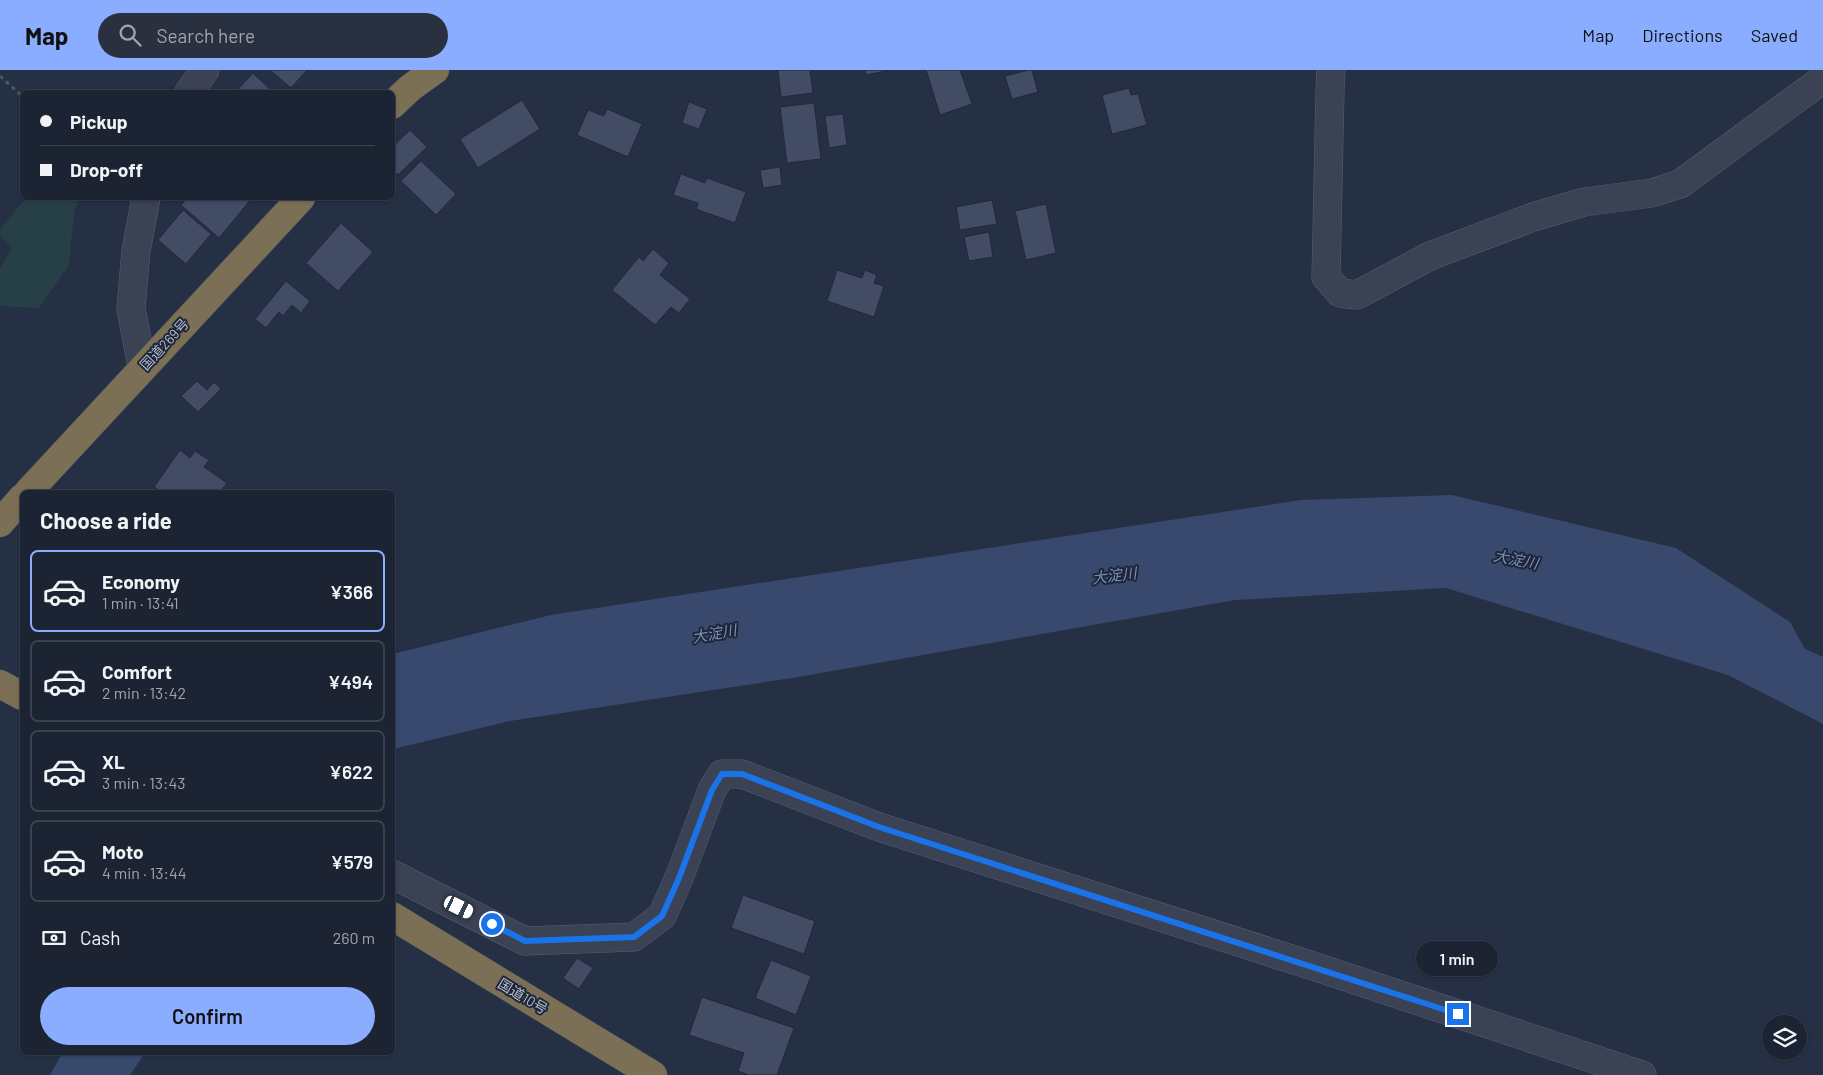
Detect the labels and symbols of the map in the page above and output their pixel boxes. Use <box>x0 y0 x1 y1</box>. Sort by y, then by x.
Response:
street label: 国道269号 <box>136 315 192 373</box>
water label: 大淀川 <box>1492 546 1542 573</box>
water label: 大淀川 <box>1091 563 1139 587</box>
water label: 大淀川 <box>690 620 740 646</box>
car <box>442 894 475 920</box>
route start <box>481 913 503 935</box>
callout: 1 min <box>1417 942 1499 976</box>
street label: 国道10号 <box>495 975 551 1017</box>
route end <box>1447 1003 1469 1025</box>

